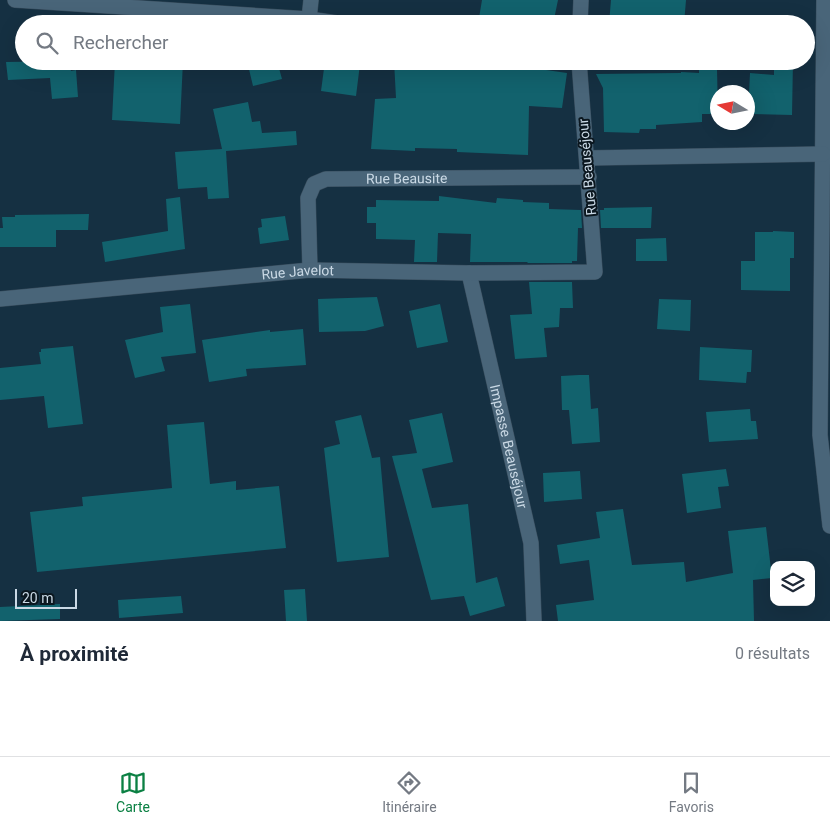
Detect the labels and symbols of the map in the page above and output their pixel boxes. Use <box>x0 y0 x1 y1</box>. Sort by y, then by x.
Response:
north arrow <box>710 85 755 130</box>
street label: Rue Beauséjour <box>575 118 599 216</box>
street label: Rue Beausite <box>366 170 448 187</box>
street label: Rue Javelot <box>261 262 335 282</box>
street label: Impasse Beauséjour <box>487 383 531 510</box>
scale bar <box>15 586 78 609</box>

